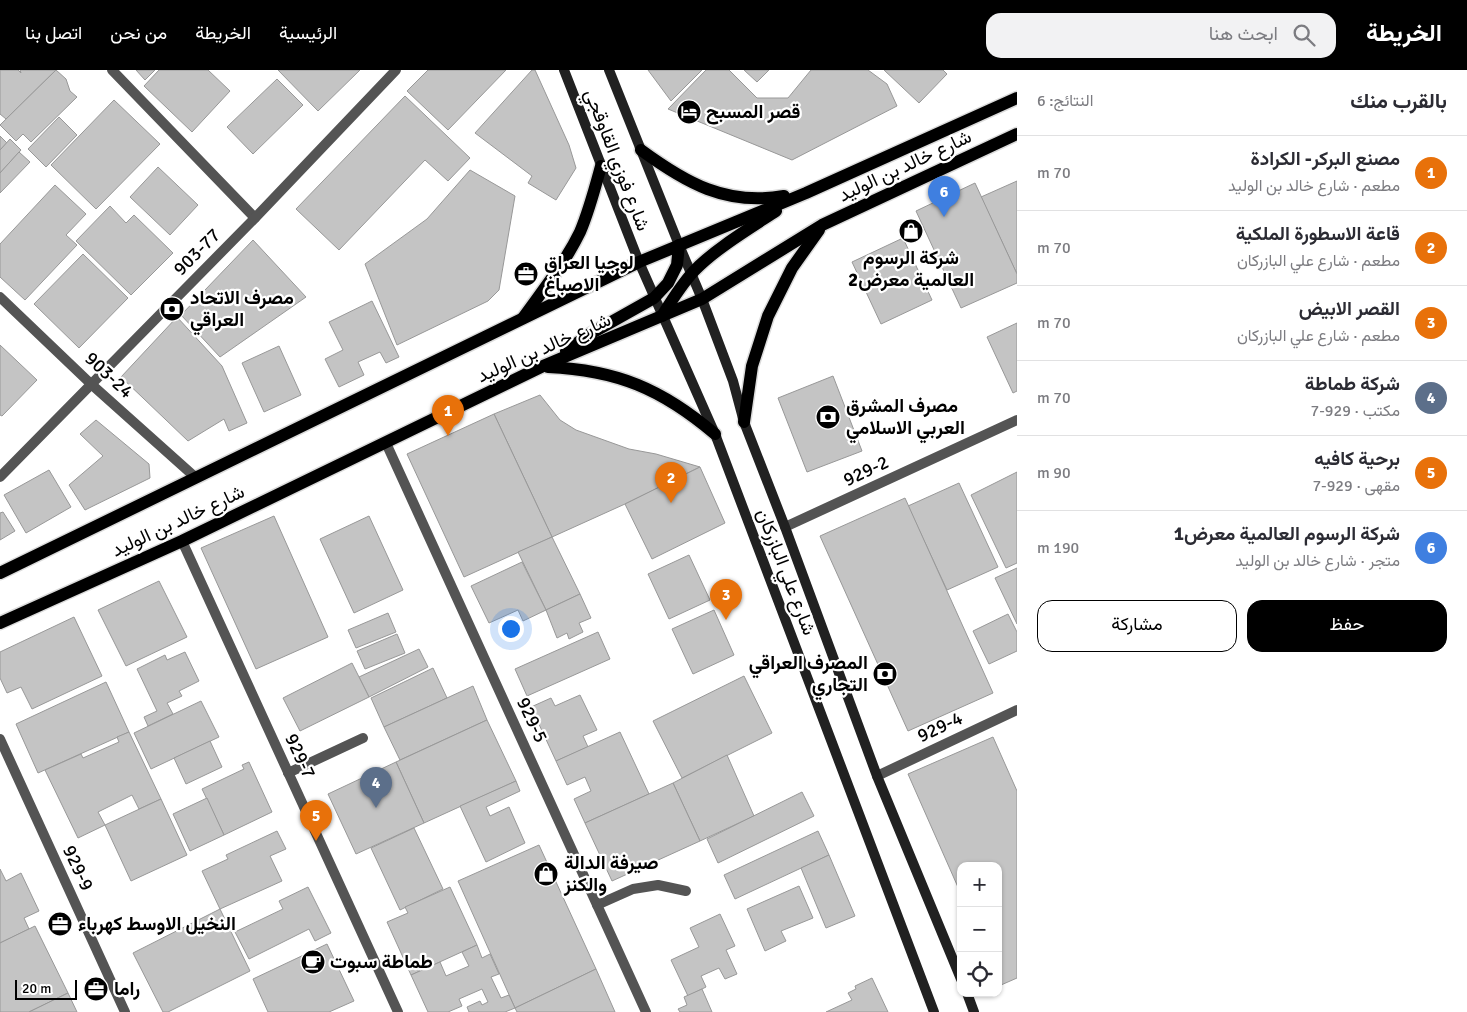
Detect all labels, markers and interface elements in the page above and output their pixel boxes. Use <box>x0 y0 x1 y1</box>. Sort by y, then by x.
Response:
search box <box>986 13 1336 58</box>
text: الخريطة <box>1366 18 1442 48</box>
icon: search <box>1290 21 1318 49</box>
text: اتصل بنا <box>25 22 82 44</box>
text: من نحن <box>110 22 167 44</box>
text: الخريطة <box>195 22 251 44</box>
text: الرئيسية <box>279 22 337 44</box>
text: ابحث هنا <box>1209 22 1278 46</box>
street label: شارع فوزي القاوقجي <box>576 86 655 236</box>
text: بالقرب منك <box>1350 88 1447 114</box>
text: النتائج: 6 <box>1037 91 1093 111</box>
hotel icon: قصر المسبح <box>676 99 702 125</box>
place label: قصر المسبح <box>706 100 800 125</box>
street label: شارع خالد بن الوليد <box>835 125 975 207</box>
text: مصنع البركر- الكرادة <box>1250 147 1400 171</box>
text: 70 m <box>1037 163 1071 183</box>
text: 1 <box>1427 163 1435 183</box>
pin: 6 <box>928 176 960 217</box>
text: مطعم · شارع خالد بن الوليد <box>1228 176 1400 196</box>
shop icon: شركة الرسوم العالمية معرض2 <box>898 218 924 244</box>
text: قاعة الاسطورة الملكية <box>1236 222 1400 246</box>
street label: 903-77 <box>168 223 226 281</box>
text: 70 m <box>1037 238 1071 258</box>
text: 2 <box>1427 238 1435 258</box>
place label: شركة الرسوم العالمية معرض2 <box>848 246 974 292</box>
place label: لوجيا العراق الاصباغ <box>544 251 634 297</box>
text: مطعم · شارع علي البازركان <box>1237 251 1400 271</box>
office icon: لوجيا العراق الاصباغ <box>513 261 539 287</box>
place label: مصرف الاتحاد العراقي <box>190 286 294 336</box>
bank icon: مصرف الاتحاد العراقي <box>159 296 185 322</box>
text: القصر الابيض <box>1299 297 1400 321</box>
street label: شارع خالد بن الوليد <box>473 308 615 388</box>
text: 70 m <box>1037 313 1071 333</box>
text: 3 <box>1427 313 1435 333</box>
text: مطعم · شارع علي البازركان <box>1237 326 1400 346</box>
street label: 903-24 <box>80 346 138 404</box>
text: شركة طماطة <box>1305 372 1400 396</box>
text: 70 m <box>1037 388 1071 408</box>
text: 4 <box>1427 388 1435 408</box>
place label: مصرف المشرق العربي الاسلامي <box>846 394 965 444</box>
pin: 1 <box>432 395 464 436</box>
text: مكتب · 929-7 <box>1311 401 1400 421</box>
bank icon: مصرف المشرق العربي الاسلامي <box>815 404 841 430</box>
text: برحية كافيه <box>1314 447 1400 471</box>
street label: 929-2 <box>839 450 893 492</box>
pin: 2 <box>655 462 687 503</box>
text: 90 m <box>1037 463 1071 483</box>
text: 5 <box>1427 463 1435 483</box>
text: مقهى · 929-7 <box>1312 476 1400 496</box>
street label: شارع خالد بن الوليد <box>108 480 248 562</box>
street label: شارع علي البازركان <box>748 505 821 640</box>
text: شركة الرسوم العالمية معرض1 <box>1174 522 1400 546</box>
text: 190 m <box>1037 538 1079 558</box>
text: 6 <box>1427 538 1435 558</box>
text: متجر · شارع خالد بن الوليد <box>1235 551 1400 571</box>
pin: 3 <box>710 579 742 620</box>
button: مشاركة <box>1037 600 1237 652</box>
button: حفظ <box>1247 600 1447 652</box>
your location <box>498 616 524 642</box>
place label: المصرف العراقي التجاري <box>749 651 868 701</box>
bank icon: المصرف العراقي التجاري <box>872 661 898 687</box>
street label: 929-5 <box>511 693 553 747</box>
street label: 929-4 <box>913 706 967 748</box>
street label: 929-7 <box>279 730 321 782</box>
pin: 4 <box>360 767 392 808</box>
pin: 5 <box>300 800 332 841</box>
street label: 929-9 <box>57 841 99 895</box>
place label: صيرفة الدالة والكنز <box>563 851 659 897</box>
shop icon: صيرفة الدالة والكنز <box>533 861 559 887</box>
map controls <box>957 862 1002 997</box>
button: + <box>957 862 1002 907</box>
button: − <box>957 907 1002 952</box>
office icon: النخيل الاوسط كهرباء <box>47 911 73 937</box>
place label: النخيل الاوسط كهرباء <box>78 912 236 936</box>
cafe icon: طماطة سبوت <box>300 949 326 975</box>
place label: طماطة سبوت <box>330 950 433 974</box>
button: locate <box>957 952 1002 997</box>
office icon: راما <box>83 976 109 1002</box>
scale bar <box>15 977 78 1000</box>
place label: راما <box>114 977 140 1001</box>
text: 20 m <box>22 980 51 997</box>

